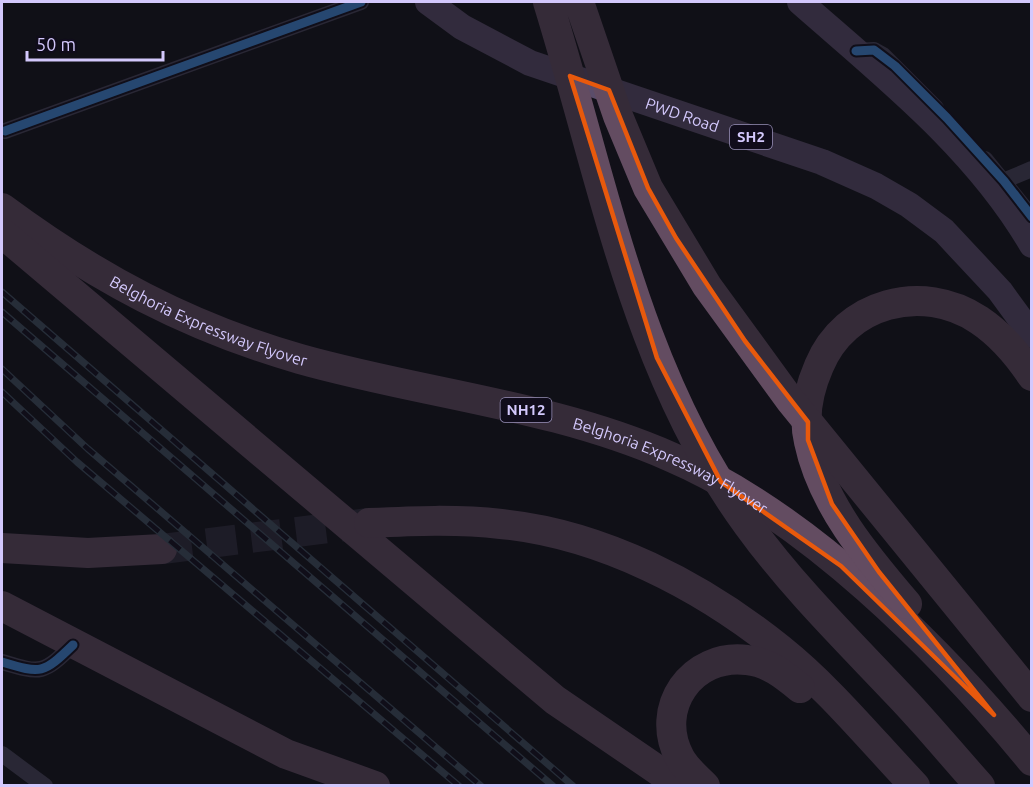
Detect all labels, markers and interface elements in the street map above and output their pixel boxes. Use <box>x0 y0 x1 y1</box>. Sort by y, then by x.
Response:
scale bar <box>27 24 164 62</box>
text: 50 m <box>36 34 76 54</box>
street label: PWD Road <box>643 94 721 135</box>
road number: SH2 <box>730 125 772 149</box>
street label: Belghoria Expressway Flyover <box>107 272 309 370</box>
road number: NH12 <box>500 398 552 422</box>
street label: Belghoria Expressway Flyover <box>571 414 771 517</box>

